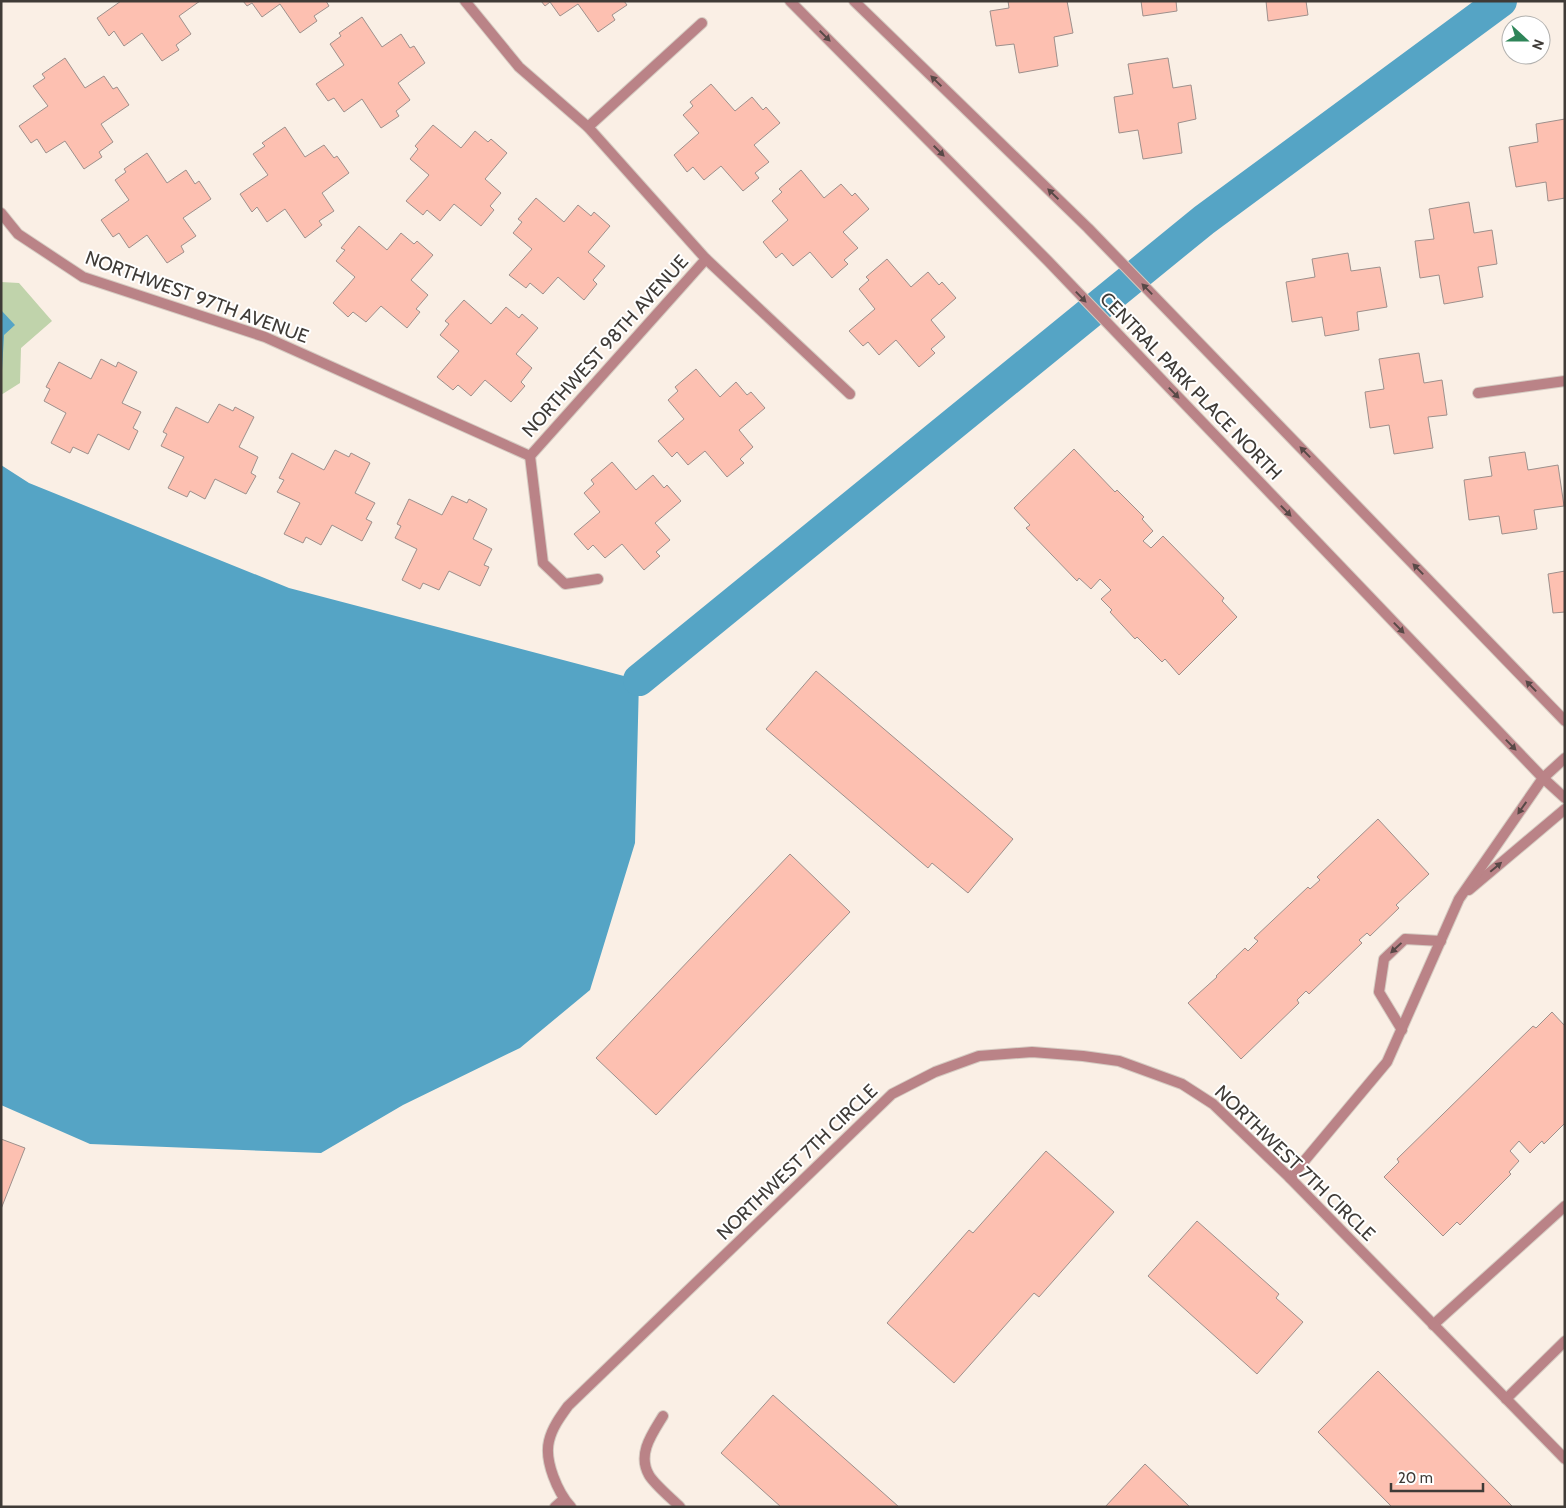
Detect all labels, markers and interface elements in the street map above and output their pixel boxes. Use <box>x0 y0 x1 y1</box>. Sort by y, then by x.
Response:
north arrow <box>1501 15 1551 65</box>
one-way arrow <box>818 30 830 42</box>
text: N <box>1528 37 1548 53</box>
one-way arrow <box>931 75 943 87</box>
one-way arrow <box>933 145 945 157</box>
one-way arrow <box>1048 188 1060 200</box>
street label: NORTHWEST 97TH AVENUE <box>82 246 312 348</box>
street label: NORTHWEST 98TH AVENUE <box>517 250 693 442</box>
one-way arrow <box>1141 284 1153 296</box>
street label: CENTRAL PARK PLACE NORTH <box>1095 287 1287 485</box>
one-way arrow <box>1075 290 1087 302</box>
one-way arrow <box>1167 387 1179 399</box>
one-way arrow <box>1299 447 1311 459</box>
one-way arrow <box>1280 504 1292 516</box>
one-way arrow <box>1412 564 1424 576</box>
one-way arrow <box>1392 622 1404 634</box>
one-way arrow <box>1525 680 1537 692</box>
one-way arrow <box>1505 739 1517 751</box>
one-way arrow <box>1517 801 1527 815</box>
one-way arrow <box>1490 862 1503 873</box>
one-way arrow <box>1390 942 1402 954</box>
street label: NORTHWEST 7TH CIRCLE <box>712 1079 882 1245</box>
street label: NORTHWEST 7TH CIRCLE <box>1210 1080 1380 1246</box>
scale bar <box>1391 1460 1484 1492</box>
text: 20 m <box>1398 1469 1433 1487</box>

